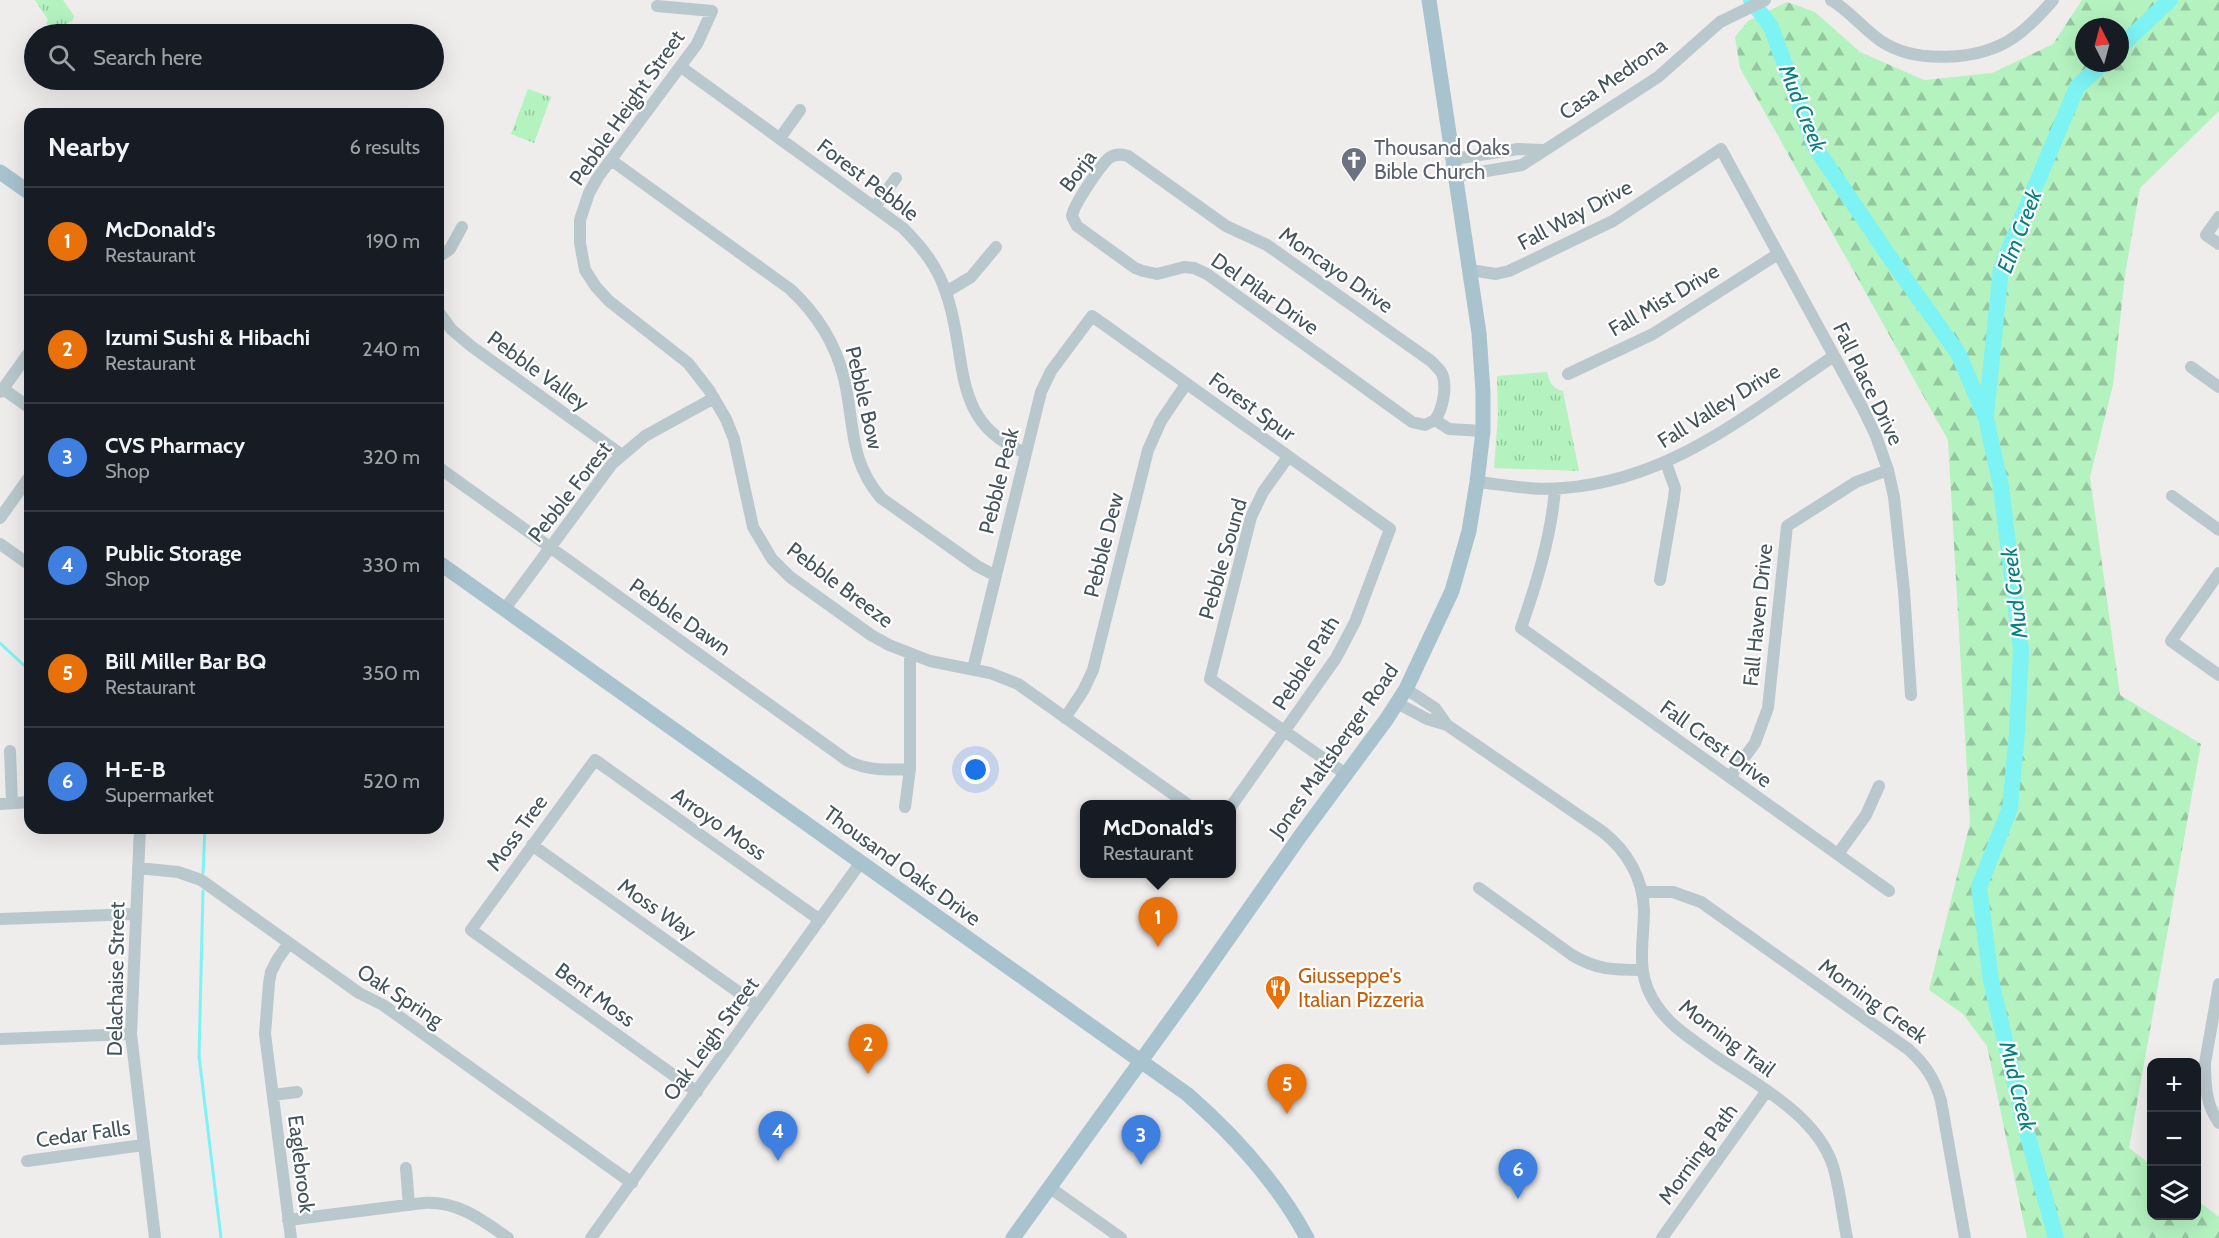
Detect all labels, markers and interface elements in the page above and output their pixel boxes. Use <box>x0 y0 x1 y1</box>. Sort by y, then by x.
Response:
north arrow <box>2075 18 2129 72</box>
search box <box>24 24 444 90</box>
street label: Pebble Height Street <box>564 25 689 190</box>
street label: Casa Medrona <box>1554 32 1671 125</box>
icon: search <box>45 41 78 74</box>
text: Search here <box>93 44 202 71</box>
water label: Mud Creek <box>1772 60 1832 156</box>
text: Nearby <box>48 131 129 163</box>
street label: Forest Pebble <box>813 133 924 226</box>
text: 6 results <box>349 135 420 159</box>
place label: Thousand Oaks Bible Church <box>1374 135 1510 184</box>
street label: Borja <box>1054 145 1102 197</box>
church icon: Thousand Oaks Bible Church <box>1339 145 1369 183</box>
street label: Fall Way Drive <box>1513 174 1636 255</box>
water label: Elm Creek <box>1991 185 2048 277</box>
text: McDonald's <box>105 216 216 243</box>
street label: Moncayo Drive <box>1275 221 1398 318</box>
text: 1 <box>64 229 71 253</box>
text: 190 m <box>366 229 420 253</box>
text: Restaurant <box>105 243 196 267</box>
street label: Del Pilar Drive <box>1207 247 1324 340</box>
street label: Fall Mist Drive <box>1604 258 1724 341</box>
street label: Fall Place Drive <box>1828 318 1909 449</box>
text: Izumi Sushi & Hibachi <box>105 324 310 351</box>
street label: Pebble Valley <box>483 325 594 416</box>
text: 2 <box>62 337 73 361</box>
text: 240 m <box>362 337 420 361</box>
street label: Pebble Bow <box>840 344 889 452</box>
text: Restaurant <box>105 351 196 375</box>
street label: Fall Valley Drive <box>1653 358 1785 453</box>
street label: Forest Spur <box>1204 367 1301 447</box>
street label: Pebble Peak <box>973 425 1024 536</box>
text: CVS Pharmacy <box>105 432 245 459</box>
street label: Pebble Forest <box>523 436 617 547</box>
text: 3 <box>62 445 73 469</box>
text: 320 m <box>363 445 420 469</box>
text: Shop <box>105 459 150 483</box>
street label: Pebble Dew <box>1078 490 1129 600</box>
street label: Pebble Sound <box>1193 496 1252 622</box>
street label: Pebble Breeze <box>782 536 899 633</box>
text: Public Storage <box>105 540 242 567</box>
street label: Fall Haven Drive <box>1738 542 1777 688</box>
water label: Mud Creek <box>1995 545 2034 641</box>
text: 4 <box>61 553 74 577</box>
text: 330 m <box>362 553 420 577</box>
text: Shop <box>105 567 150 591</box>
street label: Pebble Dawn <box>625 573 736 661</box>
street label: Pebble Path <box>1267 611 1344 714</box>
text: Bill Miller Bar BQ <box>105 648 266 675</box>
street label: Jones Maltsberger Road <box>1263 659 1403 844</box>
text: 5 <box>62 661 73 685</box>
text: 350 m <box>362 661 420 685</box>
text: Restaurant <box>105 675 196 699</box>
street label: Fall Crest Drive <box>1656 695 1777 793</box>
your location <box>961 755 990 784</box>
text: H-E-B <box>105 756 166 783</box>
text: 6 <box>62 769 73 793</box>
text: 520 m <box>363 769 420 793</box>
street label: Arroyo Moss <box>667 782 772 865</box>
text: Supermarket <box>105 783 214 807</box>
street label: Moss Tree <box>481 790 553 876</box>
street label: Thousand Oaks Drive <box>819 800 986 931</box>
popup <box>1080 800 1236 878</box>
text: McDonald's <box>1103 814 1213 841</box>
text: Restaurant <box>1103 841 1193 865</box>
street label: Moss Way <box>613 873 702 945</box>
pin: 1 <box>1138 898 1178 947</box>
street label: Delachaise Street <box>102 902 129 1056</box>
street label: Morning Creek <box>1814 953 1933 1049</box>
street label: Bent Moss <box>551 957 640 1032</box>
street label: Oak Spring <box>353 959 448 1033</box>
place label: Giusseppe's Italian Pizzeria <box>1298 963 1424 1012</box>
street label: Oak Leigh Street <box>658 972 764 1105</box>
restaurant icon: Giusseppe's Italian Pizzeria <box>1263 973 1293 1011</box>
street label: Morning Trail <box>1674 993 1780 1082</box>
pin: 2 <box>848 1024 888 1074</box>
water label: Mud Creek <box>1993 1037 2042 1134</box>
map controls <box>2147 1058 2201 1220</box>
button: + <box>2147 1058 2201 1112</box>
pin: 5 <box>1268 1064 1306 1114</box>
street label: Morning Path <box>1653 1099 1742 1209</box>
pin: 4 <box>758 1112 798 1161</box>
button: − <box>2147 1112 2201 1166</box>
street label: Cedar Falls <box>34 1114 132 1152</box>
street label: Eaglebrook <box>283 1114 320 1215</box>
pin: 3 <box>1122 1116 1160 1165</box>
pin: 6 <box>1498 1150 1538 1199</box>
button: layers <box>2147 1166 2201 1220</box>

